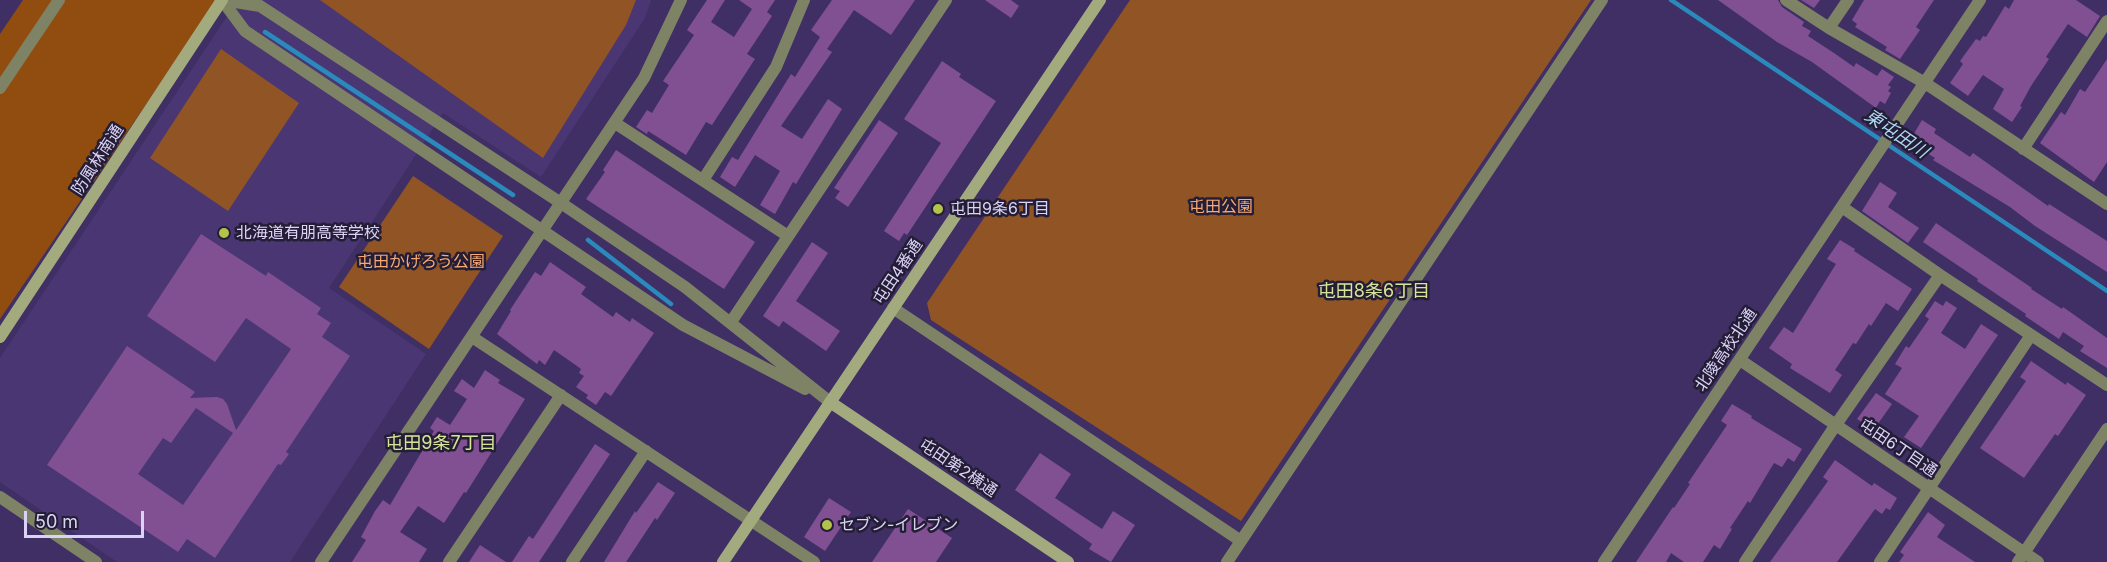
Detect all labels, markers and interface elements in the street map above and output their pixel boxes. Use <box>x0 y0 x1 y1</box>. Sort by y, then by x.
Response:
water label: 東屯田川 <box>1860 105 1932 163</box>
street label: 防風林南通 <box>68 121 128 199</box>
park label: 屯田公園 <box>1189 197 1253 217</box>
place label: 屯田9条6丁目 <box>950 199 1050 219</box>
marker: 屯田9条6丁目 <box>931 202 945 216</box>
place label: 北海道有朋高等学校 <box>236 223 380 243</box>
marker: 北海道有朋高等学校 <box>217 226 231 240</box>
street label: 屯田4番通 <box>869 236 927 308</box>
park label: 屯田かげろう公園 <box>357 252 485 272</box>
district label: 屯田8条6丁目 <box>1318 281 1430 303</box>
street label: 北陵高校北通 <box>1691 305 1761 395</box>
street label: 屯田6丁目通 <box>1855 415 1941 481</box>
district label: 屯田9条7丁目 <box>385 433 497 455</box>
street label: 屯田第2横通 <box>915 435 1001 501</box>
scale bar <box>27 499 147 537</box>
text: 50 m <box>35 511 78 532</box>
place label: セブン-イレブン <box>839 515 958 535</box>
marker: セブン-イレブン <box>820 518 834 532</box>

